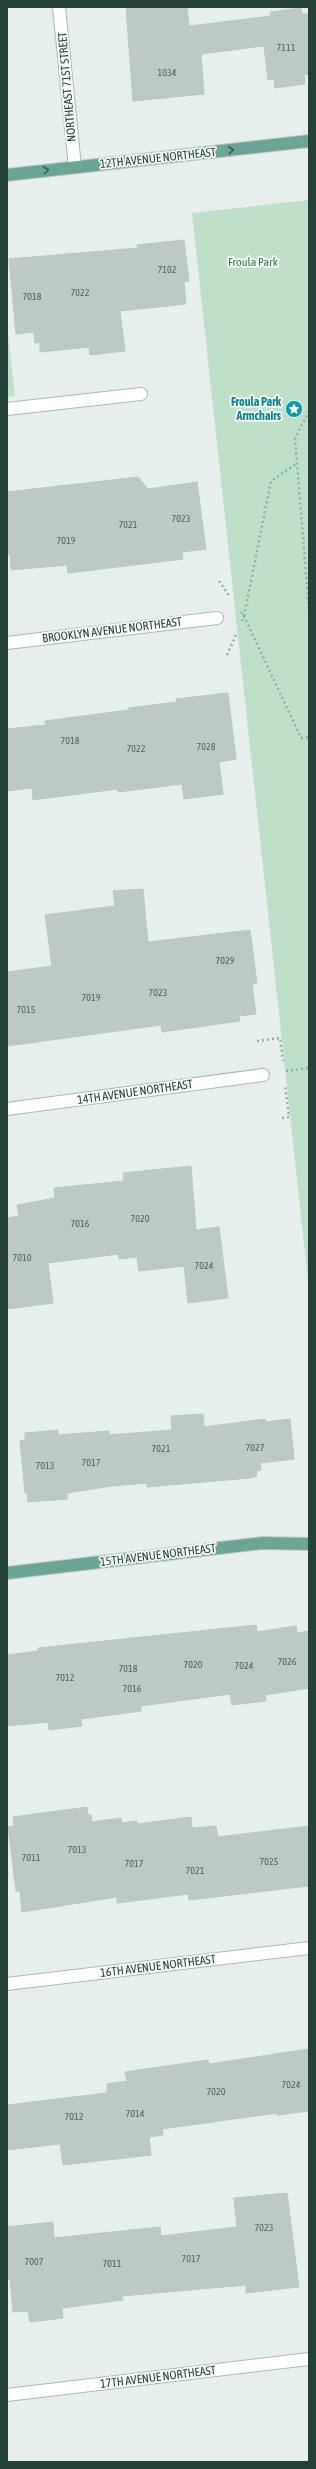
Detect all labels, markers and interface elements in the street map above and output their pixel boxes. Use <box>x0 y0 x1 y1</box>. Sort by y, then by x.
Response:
street label: NORTHEAST 71ST STREET <box>55 31 79 143</box>
house number: 7111 <box>277 42 296 53</box>
house number: 1034 <box>158 67 177 78</box>
street label: 12TH AVENUE NORTHEAST <box>99 145 217 171</box>
one-way arrow <box>228 146 234 155</box>
one-way arrow <box>43 166 49 175</box>
park label: Froula Park <box>228 255 279 269</box>
house number: 7102 <box>158 264 177 275</box>
house number: 7022 <box>71 287 90 298</box>
house number: 7018 <box>23 291 42 302</box>
place label: Froula Park Armchairs <box>231 395 282 423</box>
place icon: Froula Park Armchairs <box>284 399 304 419</box>
house number: 7023 <box>172 513 191 524</box>
house number: 7021 <box>119 519 138 530</box>
house number: 7019 <box>57 535 76 546</box>
street label: BROOKLYN AVENUE NORTHEAST <box>41 614 183 646</box>
house number: 7018 <box>61 735 80 746</box>
house number: 7028 <box>197 741 216 752</box>
house number: 7022 <box>127 743 146 754</box>
house number: 7029 <box>216 955 235 966</box>
house number: 7023 <box>149 987 168 998</box>
house number: 7019 <box>82 992 101 1003</box>
house number: 7015 <box>17 1004 36 1015</box>
street label: 14TH AVENUE NORTHEAST <box>76 1077 194 1107</box>
house number: 7020 <box>131 1213 150 1224</box>
house number: 7016 <box>71 1218 90 1229</box>
house number: 7010 <box>13 1252 32 1263</box>
house number: 7024 <box>195 1260 214 1271</box>
house number: 7027 <box>246 1442 265 1453</box>
house number: 7021 <box>152 1443 171 1454</box>
house number: 7017 <box>82 1457 101 1468</box>
house number: 7013 <box>36 1460 55 1471</box>
street label: 15TH AVENUE NORTHEAST <box>99 1541 217 1569</box>
house number: 7026 <box>278 1656 297 1667</box>
house number: 7020 <box>184 1659 203 1670</box>
house number: 7024 <box>235 1660 254 1671</box>
house number: 7018 <box>119 1663 138 1674</box>
house number: 7012 <box>56 1672 75 1683</box>
house number: 7016 <box>123 1683 142 1694</box>
house number: 7013 <box>68 1844 87 1855</box>
house number: 7011 <box>22 1852 41 1863</box>
house number: 7025 <box>260 1856 279 1867</box>
house number: 7017 <box>125 1858 144 1869</box>
house number: 7021 <box>186 1865 205 1876</box>
street label: 16TH AVENUE NORTHEAST <box>99 1952 217 1980</box>
house number: 7024 <box>282 2079 301 2090</box>
house number: 7020 <box>207 2086 226 2097</box>
house number: 7014 <box>126 2108 145 2119</box>
house number: 7012 <box>65 2111 84 2122</box>
house number: 7023 <box>255 2222 274 2233</box>
house number: 7017 <box>182 2253 201 2264</box>
house number: 7007 <box>25 2256 44 2267</box>
house number: 7011 <box>103 2258 122 2269</box>
street label: 17TH AVENUE NORTHEAST <box>99 2363 217 2391</box>

